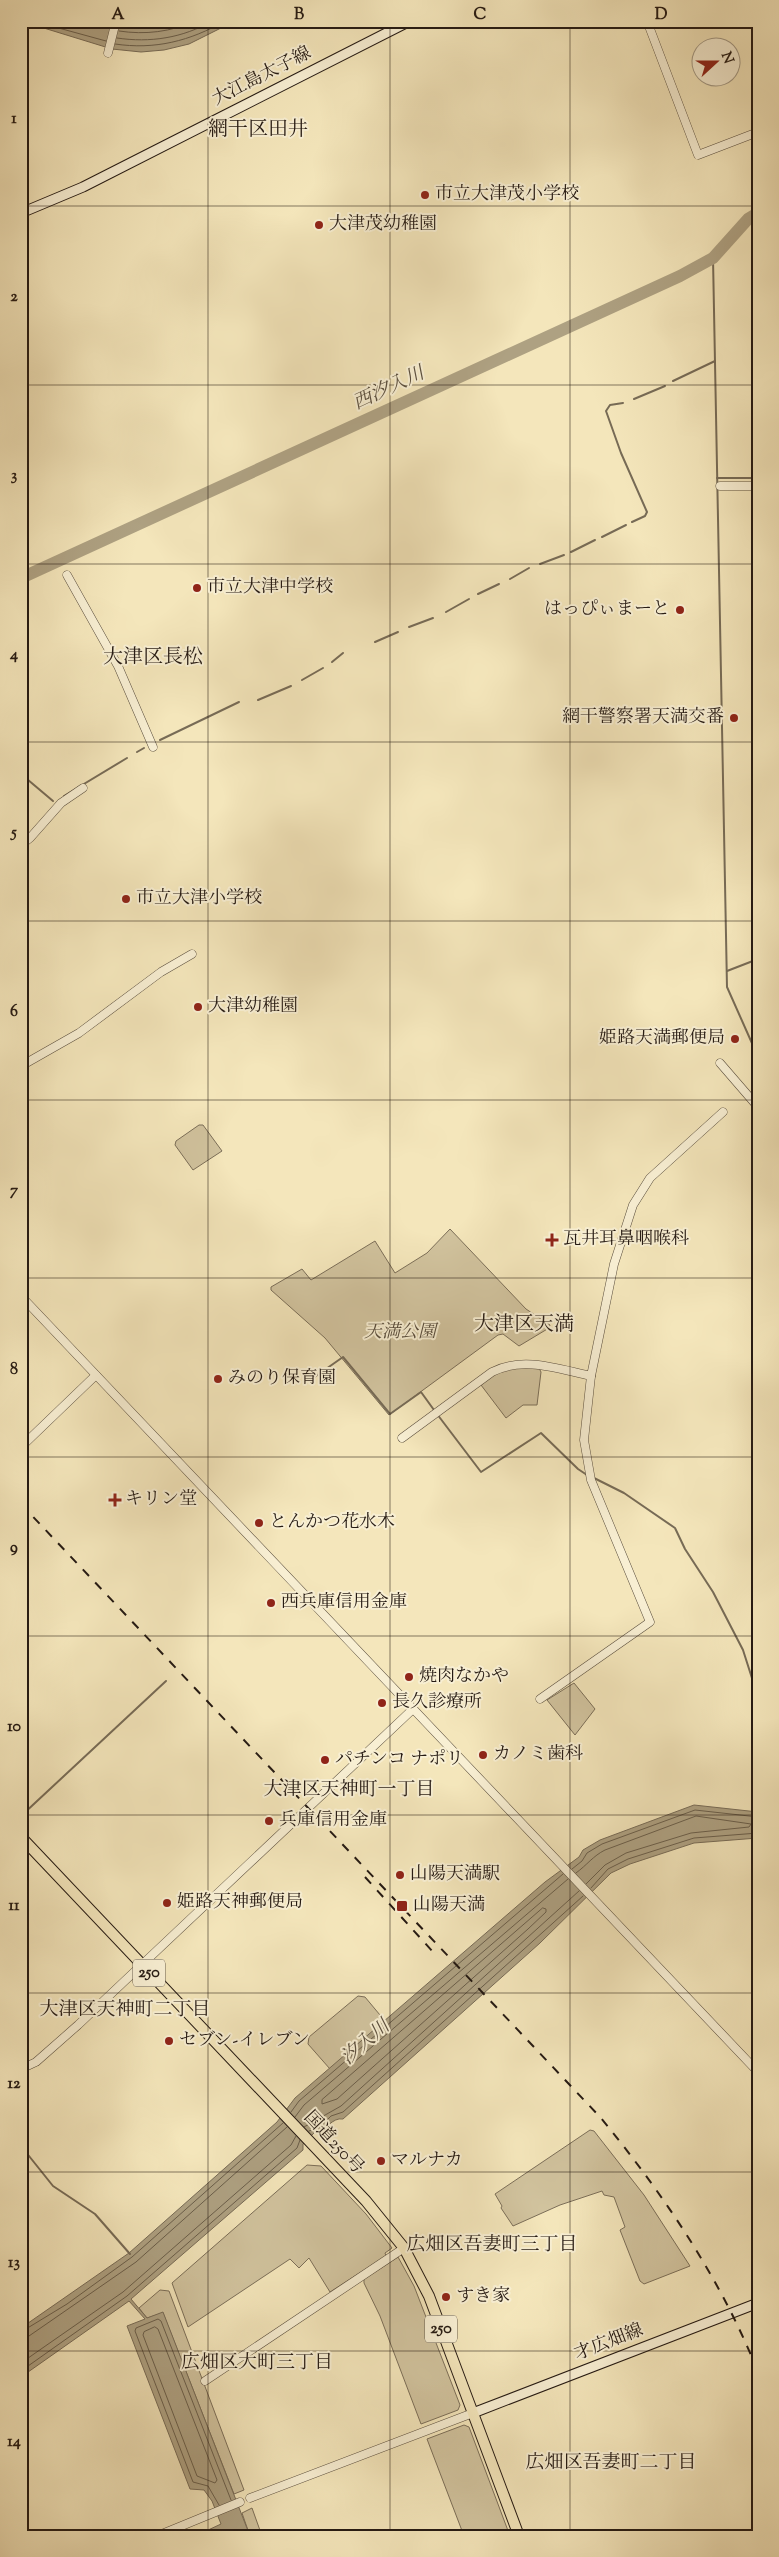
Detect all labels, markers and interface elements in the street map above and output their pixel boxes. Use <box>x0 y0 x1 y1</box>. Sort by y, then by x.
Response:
text: A <box>112 4 125 27</box>
text: B <box>294 4 304 27</box>
text: C <box>474 4 487 27</box>
text: D <box>655 4 668 27</box>
north arrow <box>692 38 742 88</box>
street label: 大江島太子線 <box>208 41 316 113</box>
text: N <box>715 49 738 67</box>
text: 1 <box>11 108 17 131</box>
district label: 網干区田井 <box>208 116 308 145</box>
place label: 市立大津茂小学校 <box>435 182 579 208</box>
marker: 市立大津茂小学校 <box>419 189 431 201</box>
place label: 大津茂幼稚園 <box>329 212 437 238</box>
marker: 大津茂幼稚園 <box>313 219 325 231</box>
text: 2 <box>10 286 18 309</box>
water label: 西汐入川 <box>349 360 431 417</box>
text: 3 <box>11 465 18 488</box>
place label: 市立大津中学校 <box>207 575 333 601</box>
marker: 市立大津中学校 <box>191 582 203 594</box>
place label: はっぴぃまーと <box>544 597 670 623</box>
marker: はっぴぃまーと <box>674 604 686 616</box>
text: 4 <box>9 644 18 667</box>
district label: 大津区長松 <box>103 644 203 673</box>
place label: 網干警察署天満交番 <box>562 705 724 731</box>
marker: 網干警察署天満交番 <box>728 712 740 724</box>
text: 5 <box>9 822 17 845</box>
place label: 市立大津小学校 <box>136 886 262 912</box>
marker: 市立大津小学校 <box>120 893 132 905</box>
place label: 大津幼稚園 <box>208 994 298 1020</box>
text: 6 <box>10 1001 18 1024</box>
marker: 大津幼稚園 <box>192 1001 204 1013</box>
place label: 姫路天満郵便局 <box>599 1026 725 1052</box>
marker: 姫路天満郵便局 <box>729 1033 741 1045</box>
text: 7 <box>10 1180 19 1203</box>
place label: 瓦井耳鼻咽喉科 <box>563 1227 689 1253</box>
marker: 瓦井耳鼻咽喉科 <box>545 1233 559 1247</box>
district label: 大津区天満 <box>474 1311 574 1340</box>
park label: 天満公園 <box>364 1320 439 1346</box>
text: 8 <box>10 1359 18 1382</box>
place label: みのり保育園 <box>228 1366 336 1392</box>
marker: みのり保育園 <box>212 1373 224 1385</box>
place label: キリン堂 <box>125 1487 197 1513</box>
marker: キリン堂 <box>109 1494 121 1506</box>
place label: とんかつ花水木 <box>269 1510 395 1536</box>
marker: とんかつ花水木 <box>253 1517 265 1529</box>
text: 9 <box>10 1537 18 1560</box>
place label: 西兵庫信用金庫 <box>281 1590 407 1616</box>
marker: 西兵庫信用金庫 <box>265 1597 277 1609</box>
place label: 焼肉なかや <box>419 1664 509 1690</box>
marker: 焼肉なかや <box>403 1671 415 1683</box>
place label: 長久診療所 <box>392 1690 482 1716</box>
marker: 長久診療所 <box>376 1697 388 1709</box>
text: 10 <box>7 1716 21 1739</box>
place label: カノミ歯科 <box>493 1742 583 1768</box>
place label: パチンコ ナポリ <box>335 1747 464 1773</box>
marker: カノミ歯科 <box>477 1749 489 1761</box>
marker: パチンコ ナポリ <box>319 1754 331 1766</box>
district label: 大津区天神町一丁目 <box>263 1777 435 1804</box>
place label: 兵庫信用金庫 <box>279 1808 387 1834</box>
marker: 兵庫信用金庫 <box>263 1815 275 1827</box>
place label: 山陽天満駅 <box>410 1862 500 1888</box>
marker: 山陽天満駅 <box>394 1869 406 1881</box>
place label: 姫路天神郵便局 <box>177 1890 303 1916</box>
place label: 山陽天満 <box>413 1893 485 1919</box>
text: 11 <box>9 1895 20 1918</box>
marker: 姫路天神郵便局 <box>161 1897 173 1909</box>
marker: 山陽天満 <box>395 1899 409 1913</box>
road number: 250 <box>133 1960 165 1986</box>
district label: 大津区天神町二丁目 <box>39 1997 211 2024</box>
water label: 汐入川 <box>336 2013 398 2072</box>
place label: セブン-イレブン <box>179 2028 310 2054</box>
marker: セブン-イレブン <box>163 2035 175 2047</box>
text: 12 <box>8 2073 21 2096</box>
street label: 国道250号 <box>297 2106 369 2180</box>
place label: マルナカ <box>391 2148 463 2174</box>
marker: マルナカ <box>375 2155 387 2167</box>
district label: 広畑区吾妻町三丁目 <box>406 2232 578 2259</box>
text: 13 <box>8 2252 20 2275</box>
place label: すき家 <box>456 2284 510 2310</box>
marker: すき家 <box>440 2291 452 2303</box>
road number: 250 <box>425 2316 457 2342</box>
street label: 才広畑線 <box>571 2318 647 2368</box>
district label: 広畑区大町三丁目 <box>181 2350 333 2377</box>
text: 14 <box>7 2431 21 2454</box>
district label: 広畑区吾妻町二丁目 <box>525 2450 697 2477</box>

